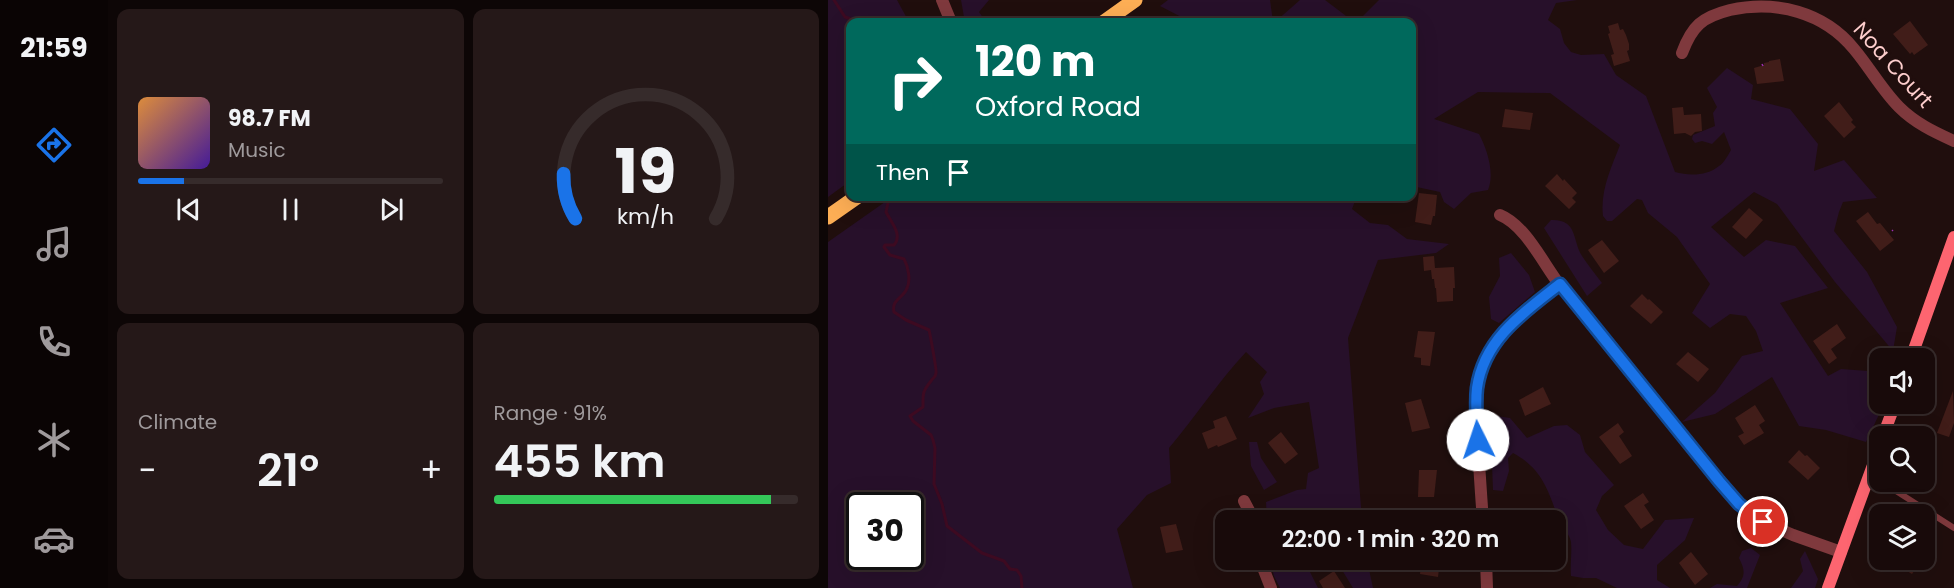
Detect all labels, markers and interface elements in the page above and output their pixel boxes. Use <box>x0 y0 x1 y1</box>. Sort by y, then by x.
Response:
street label: Noa Court <box>1847 15 1940 114</box>
text: 21:59 <box>20 29 88 66</box>
text: 120 m <box>975 32 1096 91</box>
icon: right <box>876 42 954 120</box>
text: Oxford Road <box>975 88 1141 125</box>
text: 98.7 FM <box>228 103 311 134</box>
icon: directions <box>33 124 75 166</box>
text: 19 <box>615 127 677 215</box>
text: Music <box>228 136 286 164</box>
icon: arrive <box>942 156 975 189</box>
text: Then <box>876 157 930 188</box>
icon: previous <box>172 193 205 226</box>
icon: pause <box>274 193 307 226</box>
icon: next <box>375 193 408 226</box>
text: km/h <box>617 201 674 232</box>
icon: music <box>33 223 75 265</box>
icon: phone <box>33 321 75 363</box>
map controls <box>1869 348 1935 570</box>
button: sound <box>1869 348 1935 414</box>
text: Range · 91% <box>494 399 607 427</box>
text: Climate <box>138 408 217 436</box>
position arrow <box>1446 408 1510 472</box>
icon: climate <box>33 419 75 461</box>
button: search <box>1869 426 1935 492</box>
text: 455 km <box>494 430 665 493</box>
text: 21° <box>257 439 319 502</box>
text: − <box>138 447 156 494</box>
text: + <box>420 447 443 494</box>
speed limit sign: 30 <box>846 492 924 570</box>
pin <box>1737 496 1788 547</box>
button: layers <box>1869 504 1935 570</box>
icon: arrive <box>1746 505 1779 538</box>
icon: car <box>33 518 75 560</box>
text: 22:00 · 1 min · 320 m <box>1282 524 1499 555</box>

